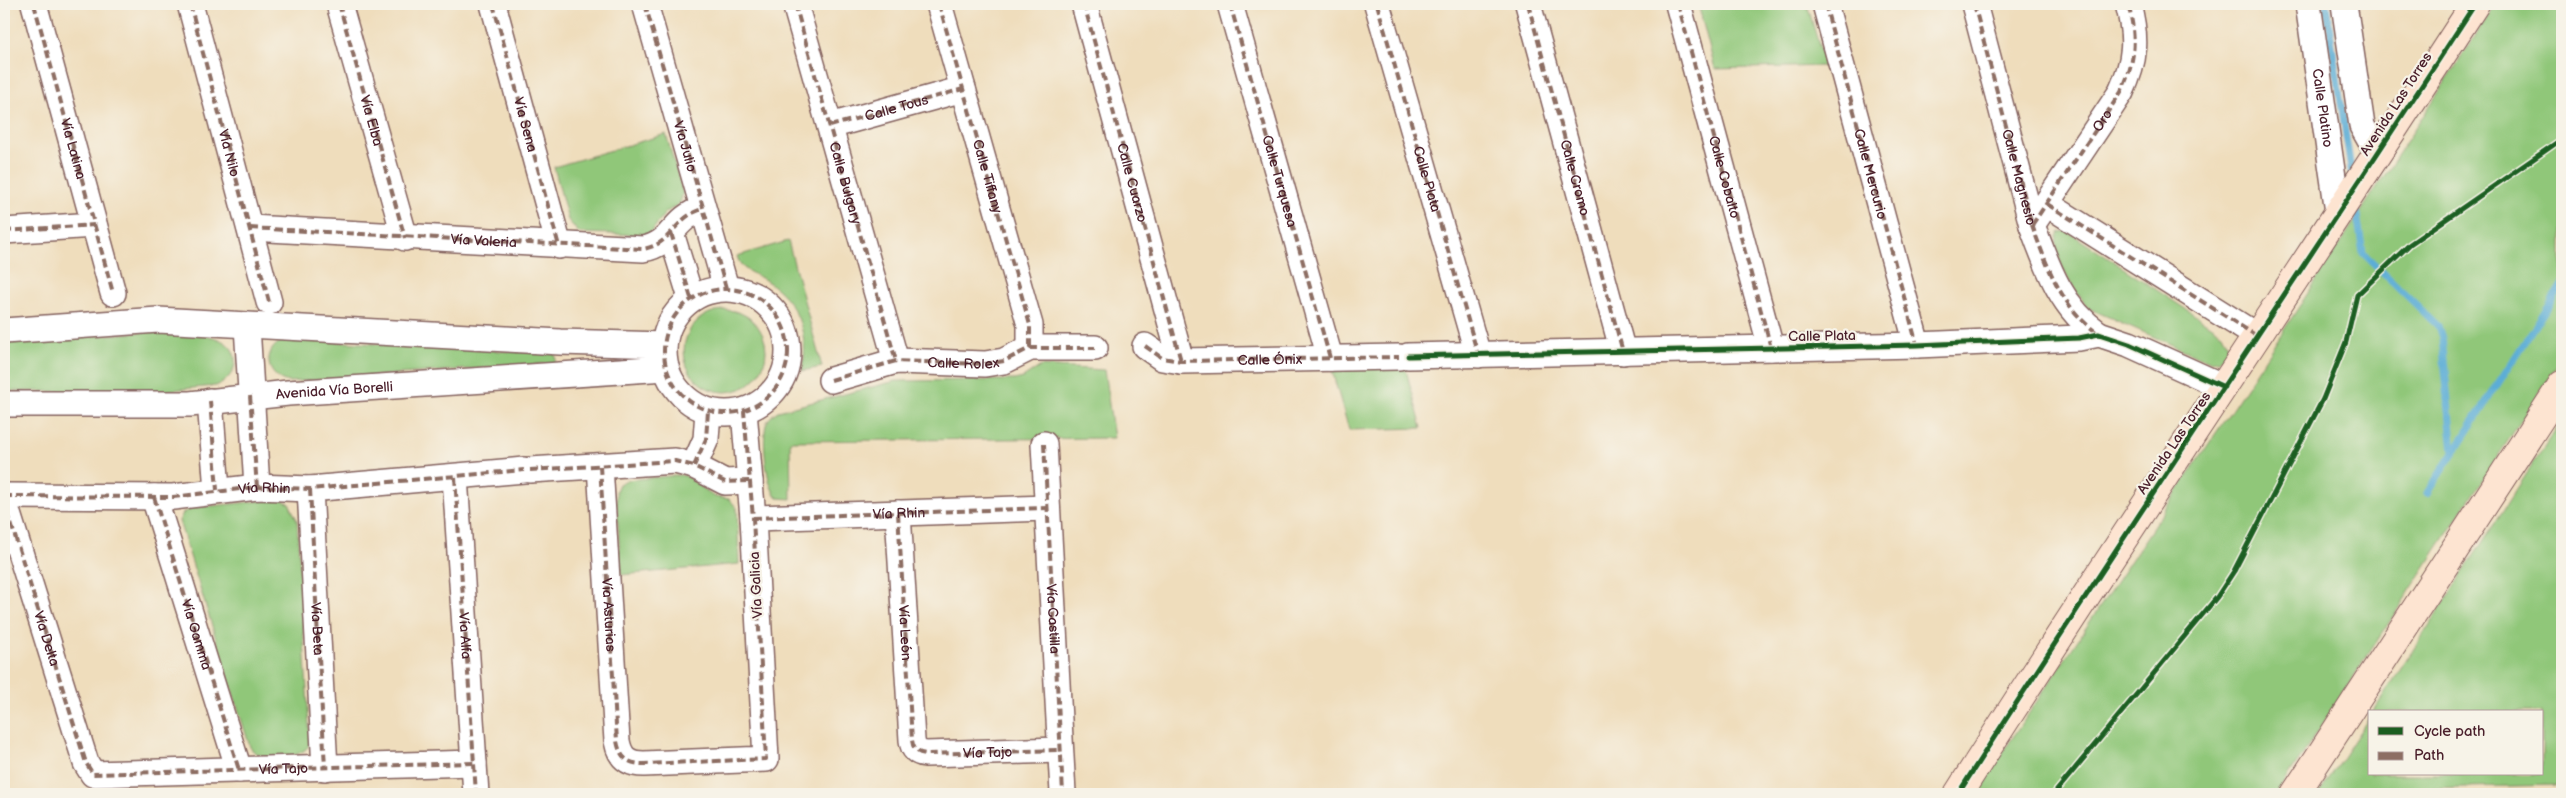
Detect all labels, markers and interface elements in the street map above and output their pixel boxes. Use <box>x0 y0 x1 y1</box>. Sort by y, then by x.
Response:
street label: Avenida Las Torres <box>2356 49 2436 159</box>
street label: Calle Platino <box>2309 67 2337 148</box>
street label: Calle Tous <box>863 91 930 124</box>
street label: Vía Elba <box>357 93 387 148</box>
street label: Vía Sena <box>510 95 541 154</box>
street label: Oro <box>2089 106 2116 135</box>
street label: Vía Latina <box>57 116 90 181</box>
street label: Vía Julio <box>670 119 701 174</box>
street label: Vía Nilo <box>215 127 244 179</box>
street label: Calle Mercurio <box>1851 127 1891 221</box>
street label: Calle Magnesio <box>1999 127 2040 227</box>
street label: Calle Turquesa <box>1259 133 1301 229</box>
street label: Calle Cobalto <box>1705 134 1744 220</box>
street label: Calle Tiffany <box>969 137 1007 216</box>
street label: Calle Cromo <box>1557 138 1594 218</box>
street label: Calle Bulgary <box>826 140 866 227</box>
street label: Calle Cuarzo <box>1114 141 1151 224</box>
street label: Calle Plata <box>1410 144 1445 214</box>
street label: Vía Valeria <box>450 230 517 251</box>
street label: Calle Plata <box>1788 327 1856 345</box>
street label: Calle Ónix <box>1237 350 1303 368</box>
street label: Calle Rolex <box>927 353 1001 372</box>
street label: Avenida Vía Borelli <box>275 378 393 403</box>
street label: Avenida Las Torres <box>2133 389 2215 497</box>
street label: Vía Rhin <box>237 478 291 498</box>
street label: Vía Rhin <box>872 504 926 522</box>
street label: Vía Galicia <box>746 551 766 619</box>
street label: Vía Asturias <box>598 577 620 652</box>
street label: Vía Castilla <box>1043 583 1064 654</box>
street label: Vía Gamma <box>178 597 216 672</box>
street label: Vía Beta <box>308 602 327 656</box>
street label: Vía León <box>895 605 916 661</box>
street label: Vía Delta <box>30 609 64 668</box>
street label: Vía Alfa <box>455 612 476 660</box>
legend <box>2368 710 2544 776</box>
text: Cycle path <box>2414 722 2485 741</box>
street label: Vía Tajo <box>963 743 1013 761</box>
text: Path <box>2414 746 2444 765</box>
street label: Vía Tajo <box>258 759 308 778</box>

